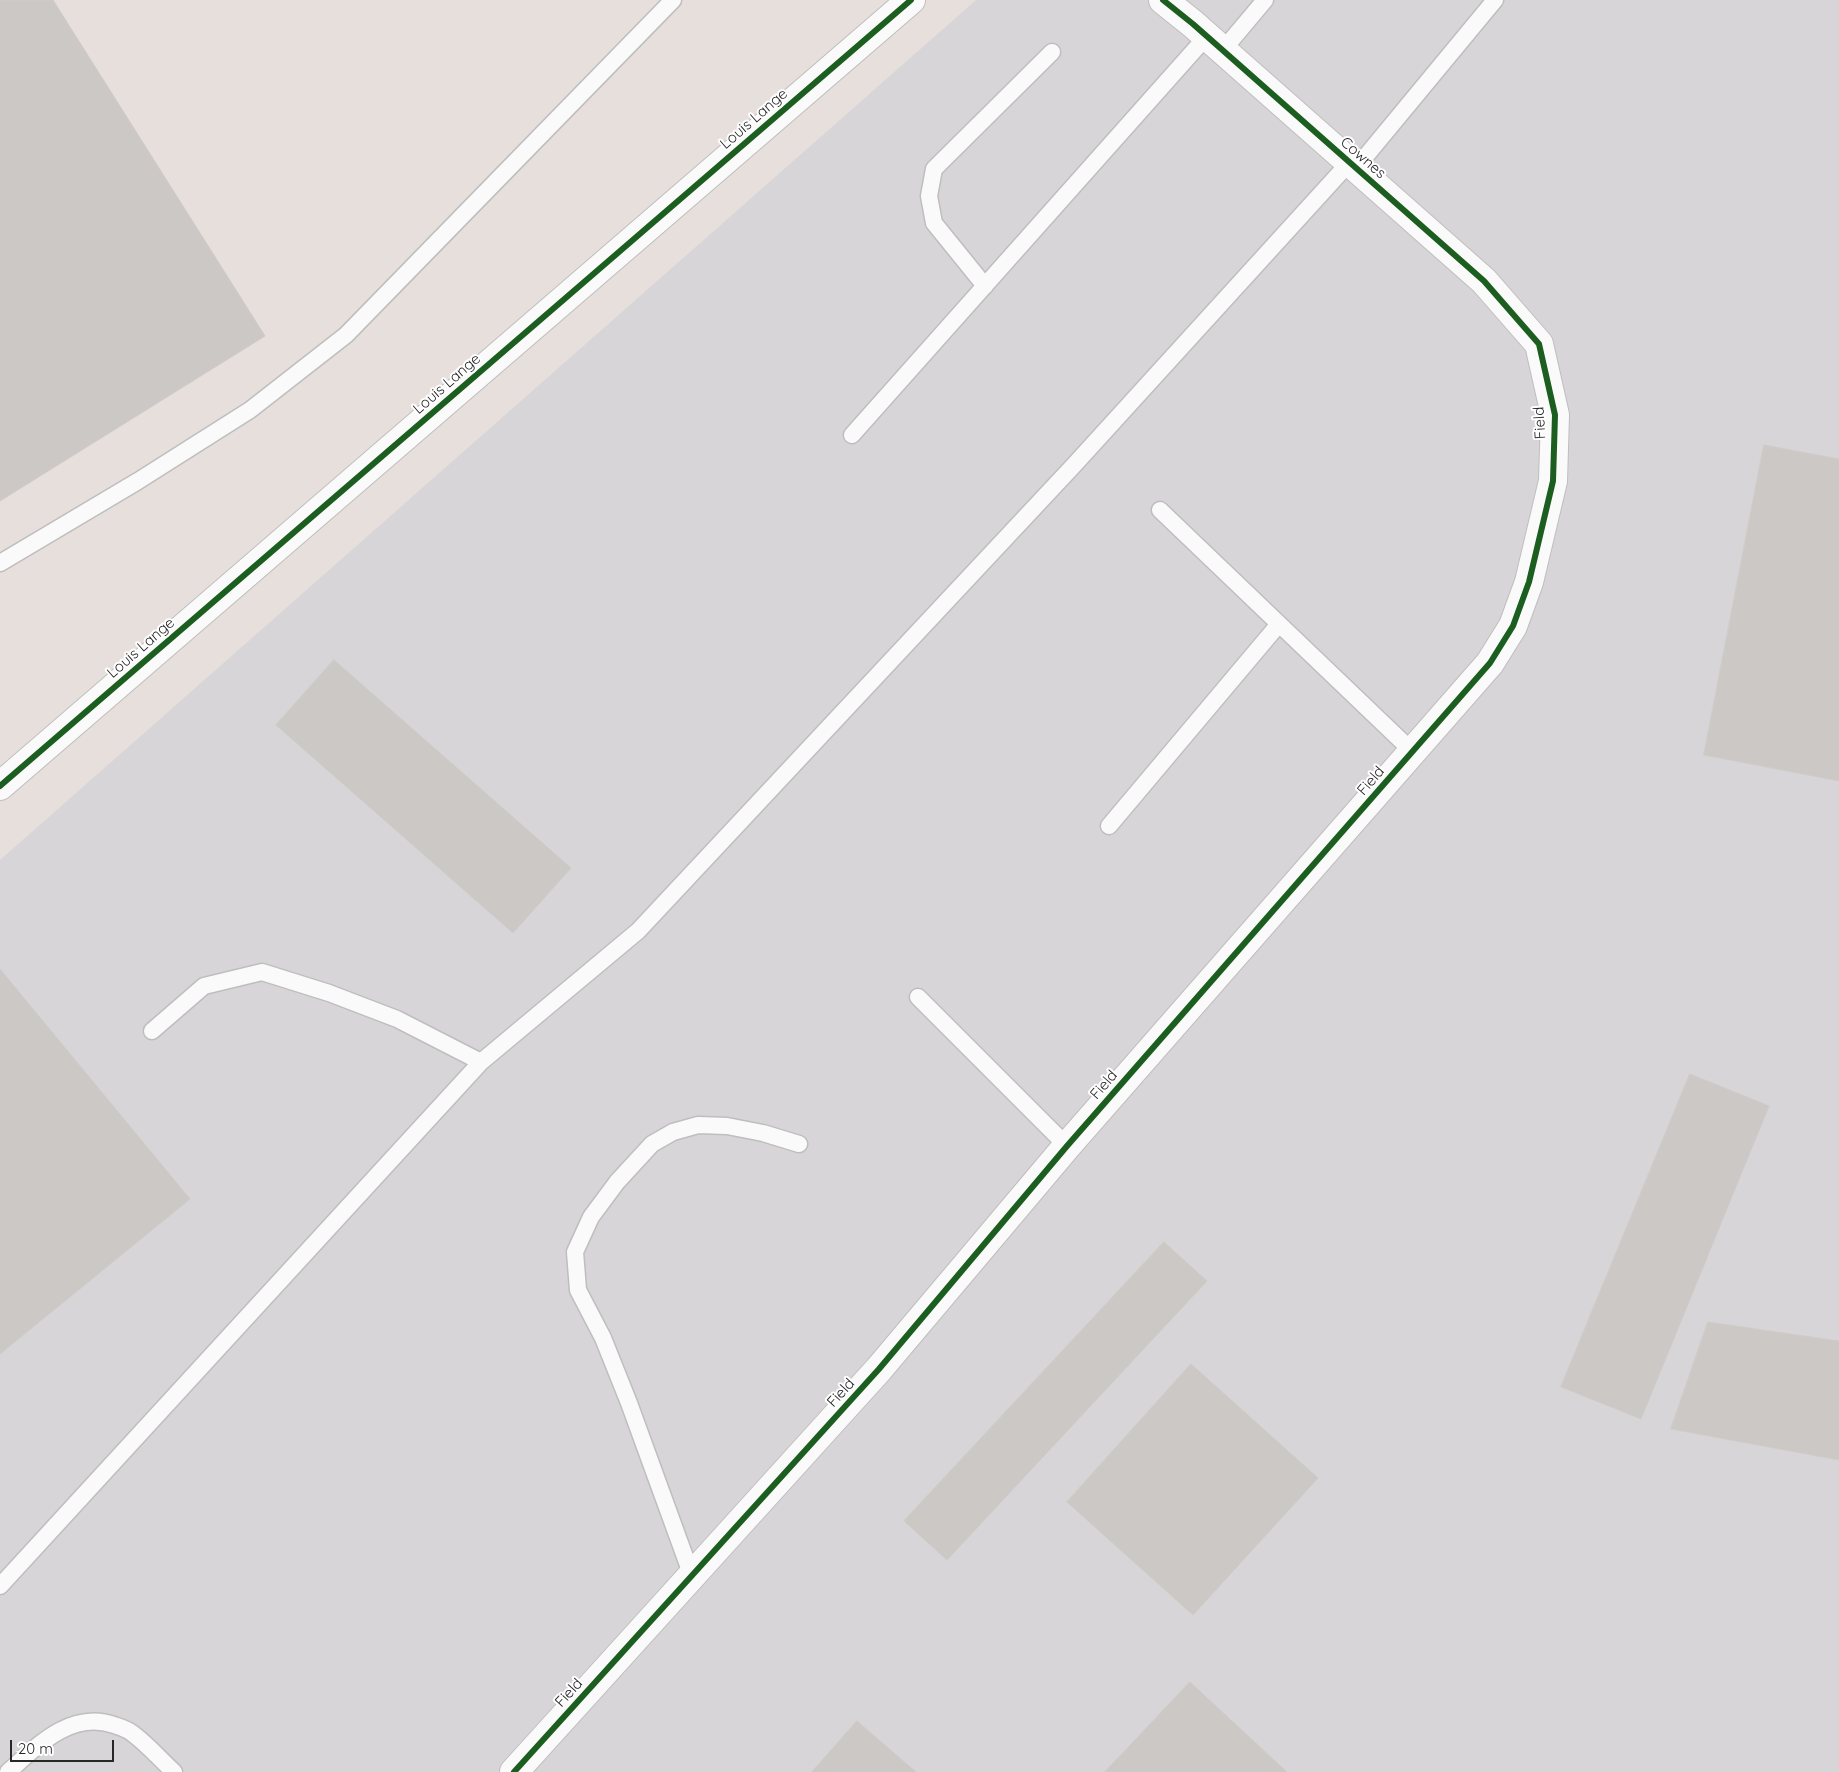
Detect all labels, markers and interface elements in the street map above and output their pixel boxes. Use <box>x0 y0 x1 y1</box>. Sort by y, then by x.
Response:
street label: Louis Lange <box>717 85 791 153</box>
street label: Cownes <box>1337 133 1389 183</box>
street label: Louis Lange <box>410 350 484 418</box>
street label: Field <box>1530 406 1550 440</box>
street label: Louis Lange <box>104 614 178 682</box>
street label: Field <box>1354 763 1388 799</box>
street label: Field <box>1087 1067 1121 1103</box>
street label: Field <box>823 1375 859 1411</box>
street label: Field <box>551 1675 587 1711</box>
scale bar <box>12 1730 116 1762</box>
text: 20 m <box>18 1739 53 1758</box>

